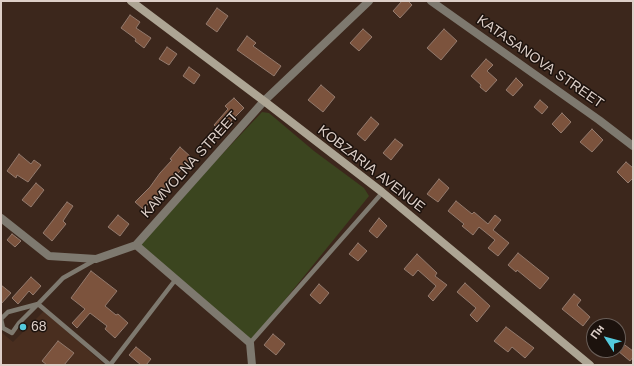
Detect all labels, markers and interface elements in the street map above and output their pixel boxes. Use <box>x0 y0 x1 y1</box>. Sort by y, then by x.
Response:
street label: KATASANOVA STREET <box>473 12 607 112</box>
street label: KAMVOLNA STREET <box>138 109 242 221</box>
street label: KOBZARIA AVENUE <box>314 122 428 216</box>
north arrow <box>586 318 626 358</box>
place label: 68 <box>31 319 47 335</box>
marker: 68 <box>18 322 28 332</box>
text: Пн <box>588 322 606 341</box>

